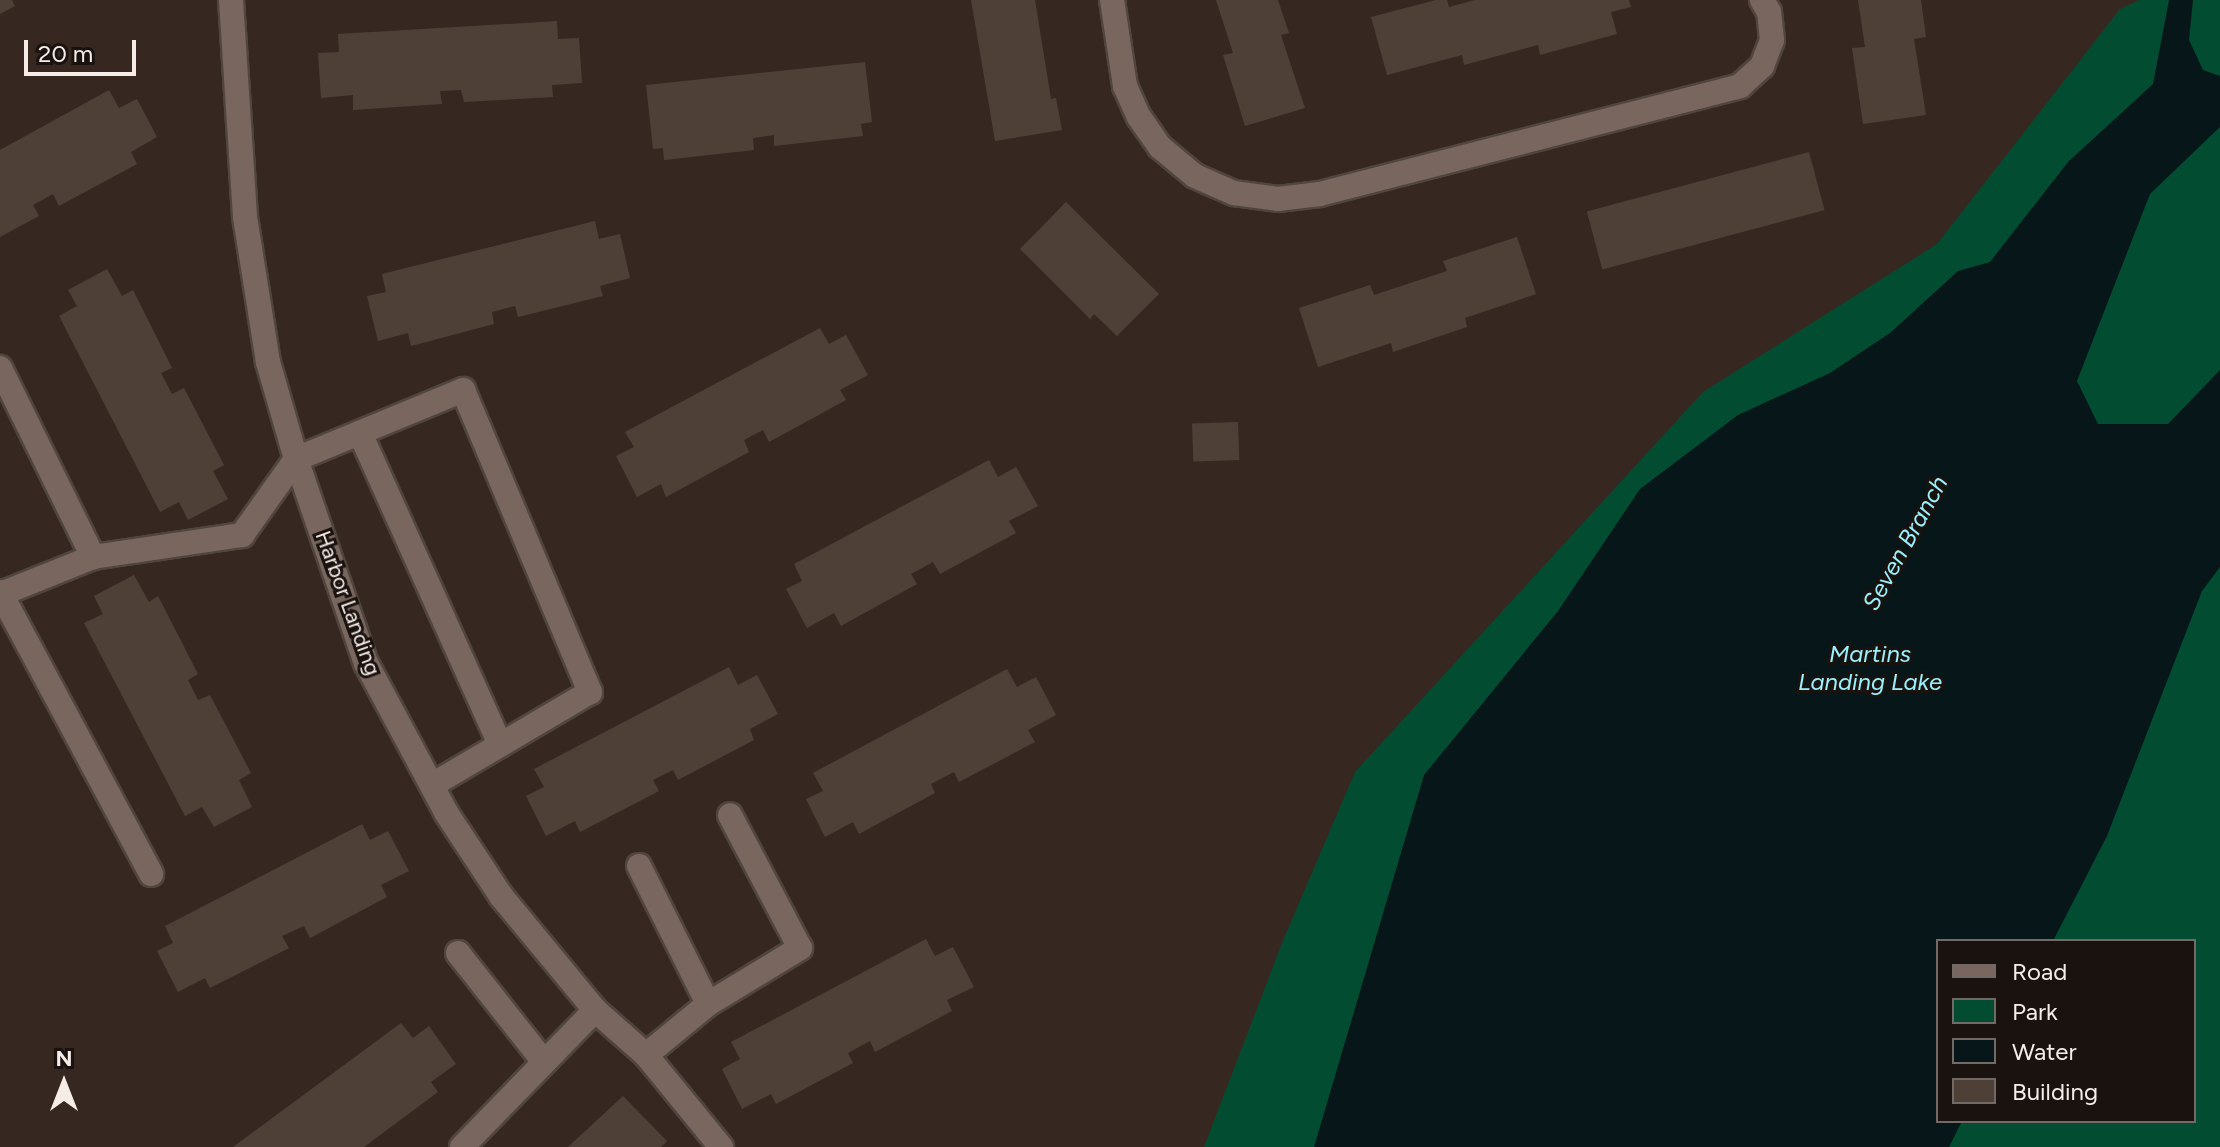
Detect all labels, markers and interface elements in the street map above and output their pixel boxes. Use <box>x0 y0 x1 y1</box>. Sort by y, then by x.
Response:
scale bar <box>28 24 140 74</box>
text: 20 m <box>38 39 93 68</box>
water label: Seven Branch <box>1856 471 1954 615</box>
street label: Harbor Landing <box>310 527 386 679</box>
water label: Martins Landing Lake <box>1798 640 1942 696</box>
legend <box>1936 939 2196 1123</box>
text: Road <box>2012 957 2067 986</box>
text: Park <box>2012 997 2058 1026</box>
text: Water <box>2012 1037 2077 1066</box>
north arrow <box>24 1043 104 1123</box>
text: N <box>55 1045 73 1072</box>
text: Building <box>2012 1077 2098 1106</box>

